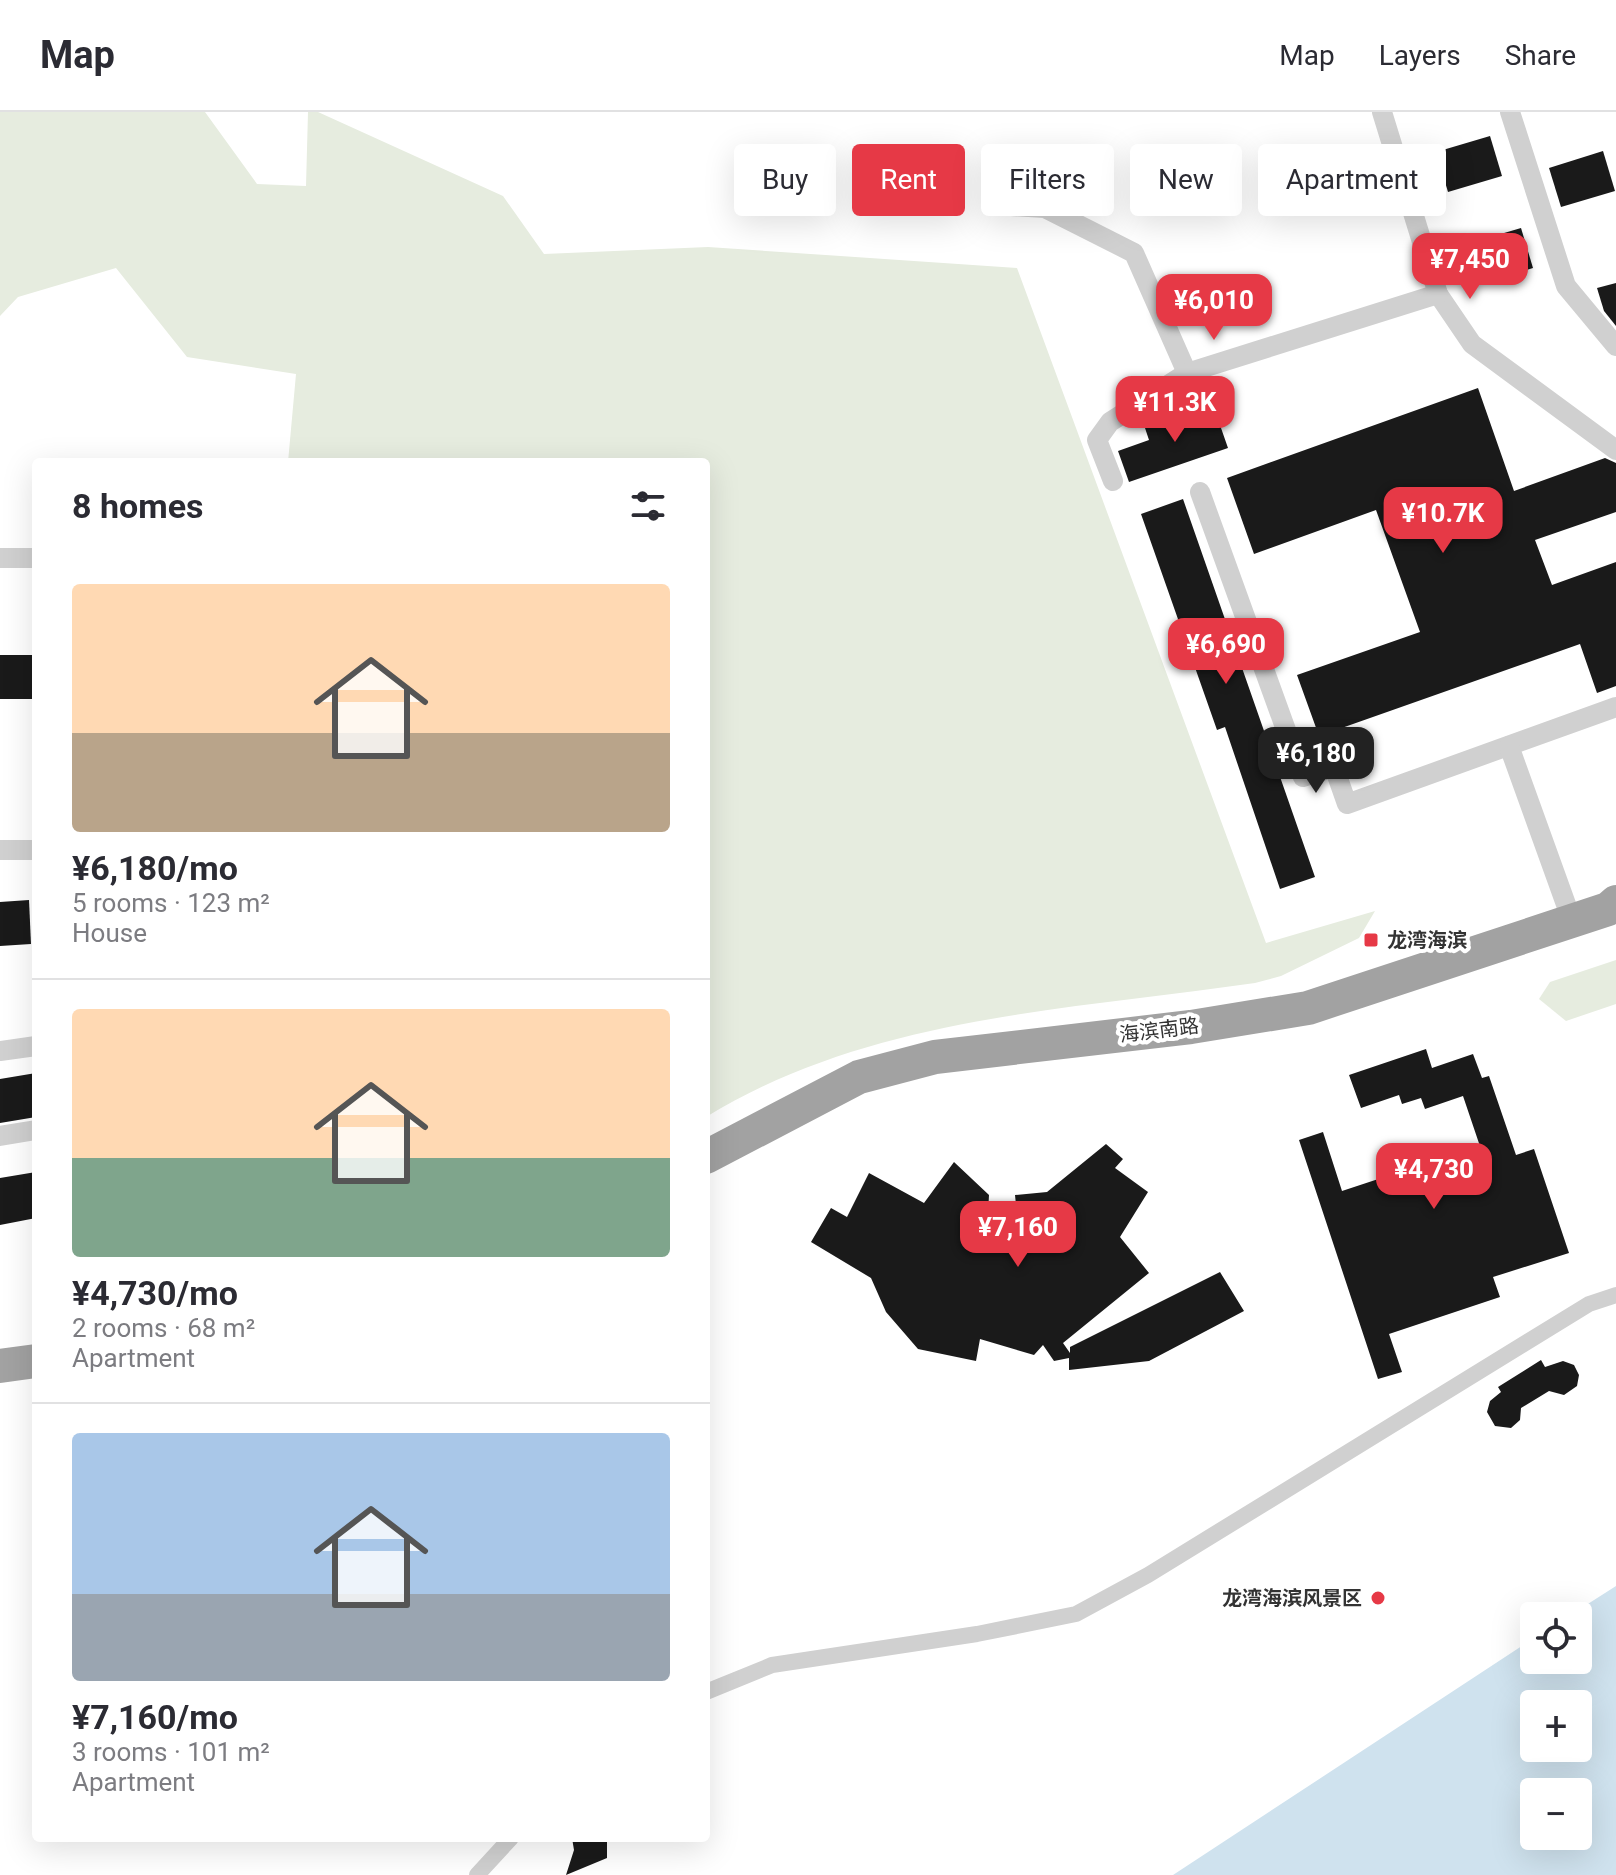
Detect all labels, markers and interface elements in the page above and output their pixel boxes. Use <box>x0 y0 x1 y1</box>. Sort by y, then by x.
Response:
text: Map <box>40 33 115 77</box>
text: Map <box>1279 39 1335 72</box>
text: Layers <box>1379 39 1461 72</box>
text: Share <box>1505 39 1576 72</box>
chip: Buy <box>734 144 836 216</box>
chip: Rent <box>852 144 965 216</box>
chip: Filters <box>981 144 1114 216</box>
chip: New <box>1130 144 1242 216</box>
chip: Apartment <box>1258 144 1446 216</box>
pin: ¥7,450 <box>1405 233 1535 301</box>
text: ¥7,450 <box>1430 244 1510 274</box>
pin: ¥6,010 <box>1149 274 1279 342</box>
text: ¥6,010 <box>1174 285 1254 315</box>
pin: ¥11.3K <box>1110 376 1240 444</box>
text: ¥11.3K <box>1134 387 1216 417</box>
icon: filters <box>626 484 670 528</box>
text: 8 homes <box>72 486 203 526</box>
pin: ¥10.7K <box>1378 487 1508 555</box>
text: ¥10.7K <box>1402 498 1484 528</box>
pin: ¥6,690 <box>1161 618 1291 686</box>
text: ¥6,690 <box>1186 629 1266 659</box>
icon: home <box>299 636 443 780</box>
pin: ¥6,180 <box>1251 727 1381 795</box>
text: ¥6,180 <box>1276 738 1356 768</box>
text: ¥6,180/mo <box>72 848 238 888</box>
text: 5 rooms · 123 m² <box>72 888 270 918</box>
text: House <box>72 918 147 948</box>
place label: 龙湾海滨 <box>1387 928 1467 952</box>
marker: 龙湾海滨 <box>1362 931 1380 949</box>
street label: 海滨南路 <box>1118 1013 1200 1047</box>
icon: home <box>299 1061 443 1205</box>
pin: ¥4,730 <box>1369 1143 1499 1211</box>
text: ¥4,730 <box>1394 1154 1474 1184</box>
pin: ¥7,160 <box>953 1201 1083 1269</box>
text: ¥7,160 <box>978 1212 1058 1242</box>
text: ¥4,730/mo <box>72 1273 238 1313</box>
text: 2 rooms · 68 m² <box>72 1313 255 1343</box>
text: Apartment <box>72 1343 195 1373</box>
icon: home <box>299 1485 443 1629</box>
place label: 龙湾海滨风景区 <box>1222 1586 1362 1610</box>
marker: 龙湾海滨风景区 <box>1369 1589 1387 1607</box>
map controls <box>1520 1602 1592 1850</box>
button: locate <box>1520 1602 1592 1674</box>
button: + <box>1520 1690 1592 1762</box>
text: ¥7,160/mo <box>72 1697 238 1737</box>
text: 3 rooms · 101 m² <box>72 1737 270 1767</box>
text: Apartment <box>72 1767 195 1797</box>
button: − <box>1520 1778 1592 1850</box>

